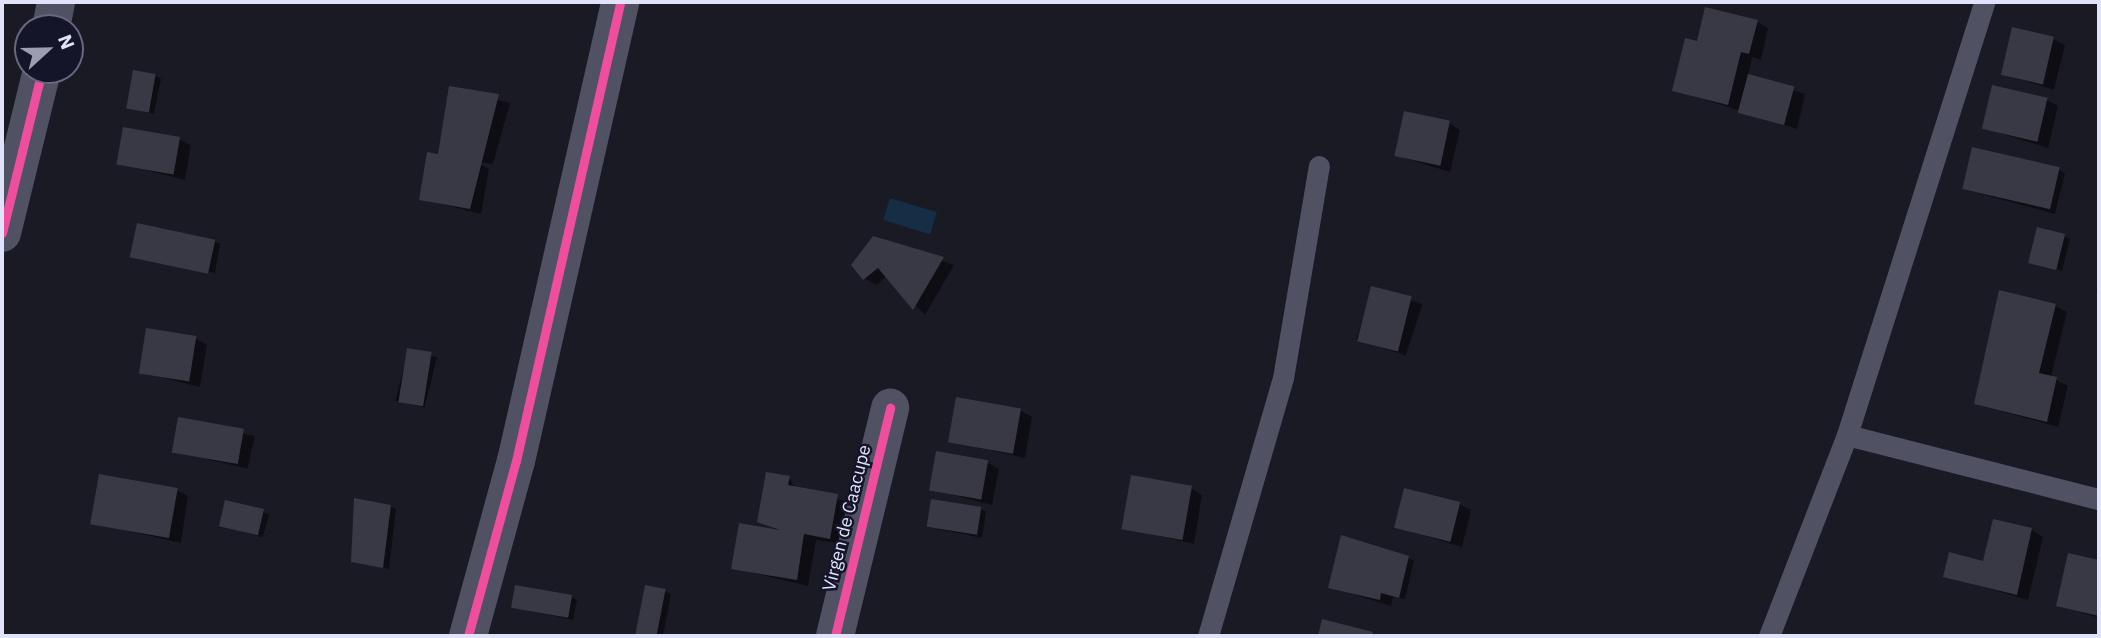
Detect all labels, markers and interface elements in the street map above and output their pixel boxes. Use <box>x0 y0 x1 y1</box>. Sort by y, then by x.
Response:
north arrow <box>14 14 84 84</box>
text: N <box>53 31 80 53</box>
street label: Virgen de Caacupe <box>818 443 876 593</box>

